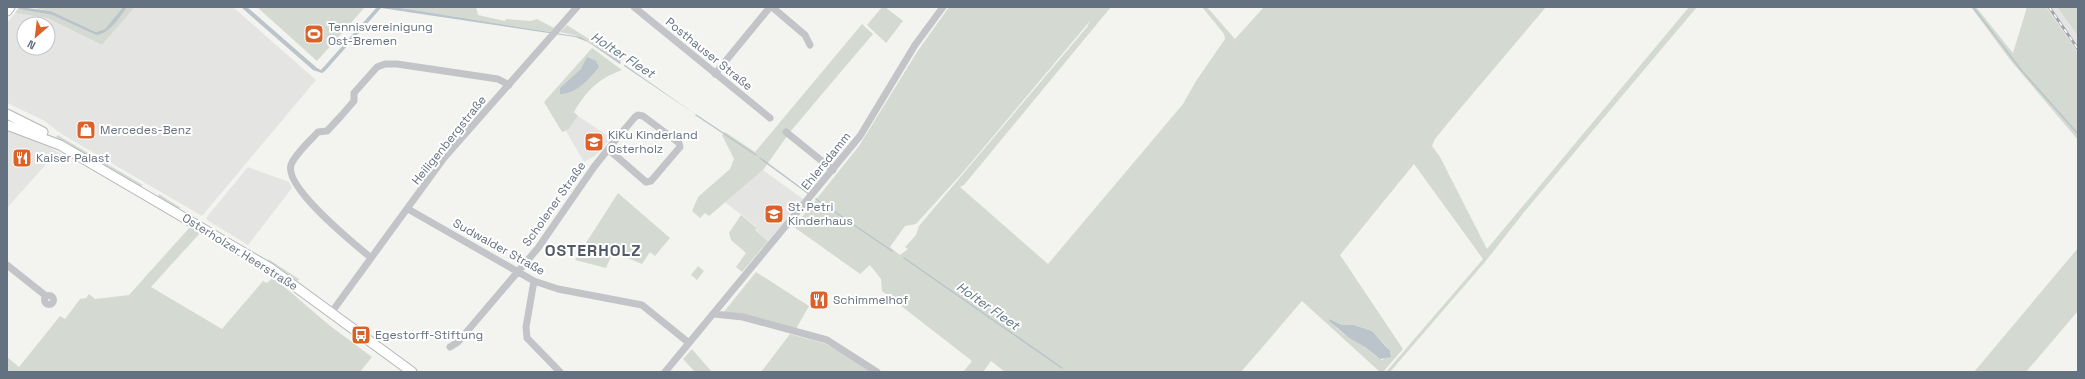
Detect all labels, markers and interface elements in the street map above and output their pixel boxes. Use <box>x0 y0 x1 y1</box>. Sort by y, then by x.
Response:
street label: Posthauser Straße <box>662 14 756 94</box>
north arrow <box>16 16 56 56</box>
place label: Tennisvereinigung Ost-Bremen <box>328 19 433 49</box>
sports icon: Tennisvereinigung Ost-Bremen <box>303 23 325 45</box>
water label: Holter Fleet <box>588 28 659 82</box>
text: N <box>25 37 38 53</box>
street label: Heiligenbergstraße <box>408 92 490 188</box>
shop icon: Mercedes-Benz <box>75 119 97 141</box>
place label: Mercedes-Benz <box>100 122 191 138</box>
place label: KiKu Kinderland Osterholz <box>608 127 698 157</box>
street label: Ehlersdamm <box>798 129 854 193</box>
school or university icon: KiKu Kinderland Osterholz <box>583 131 605 153</box>
restaurant icon: Kaiser Palast <box>11 147 33 169</box>
place label: Kaiser Palast <box>36 150 110 166</box>
street label: Scholener Straße <box>519 158 589 250</box>
place label: St. Petri Kinderhaus <box>788 199 853 229</box>
school or university icon: St. Petri Kinderhaus <box>763 203 785 225</box>
street label: Osterholzer Heerstraße <box>179 210 301 294</box>
street label: Sudwalder Straße <box>450 215 548 279</box>
district label: OSTERHOLZ <box>545 240 641 261</box>
water label: Holter Fleet <box>953 278 1024 334</box>
restaurant icon: Schimmelhof <box>808 289 830 311</box>
place label: Schimmelhof <box>833 292 908 308</box>
bus stop icon: Egestorff-Stiftung <box>350 324 372 346</box>
place label: Egestorff-Stiftung <box>375 327 483 343</box>

